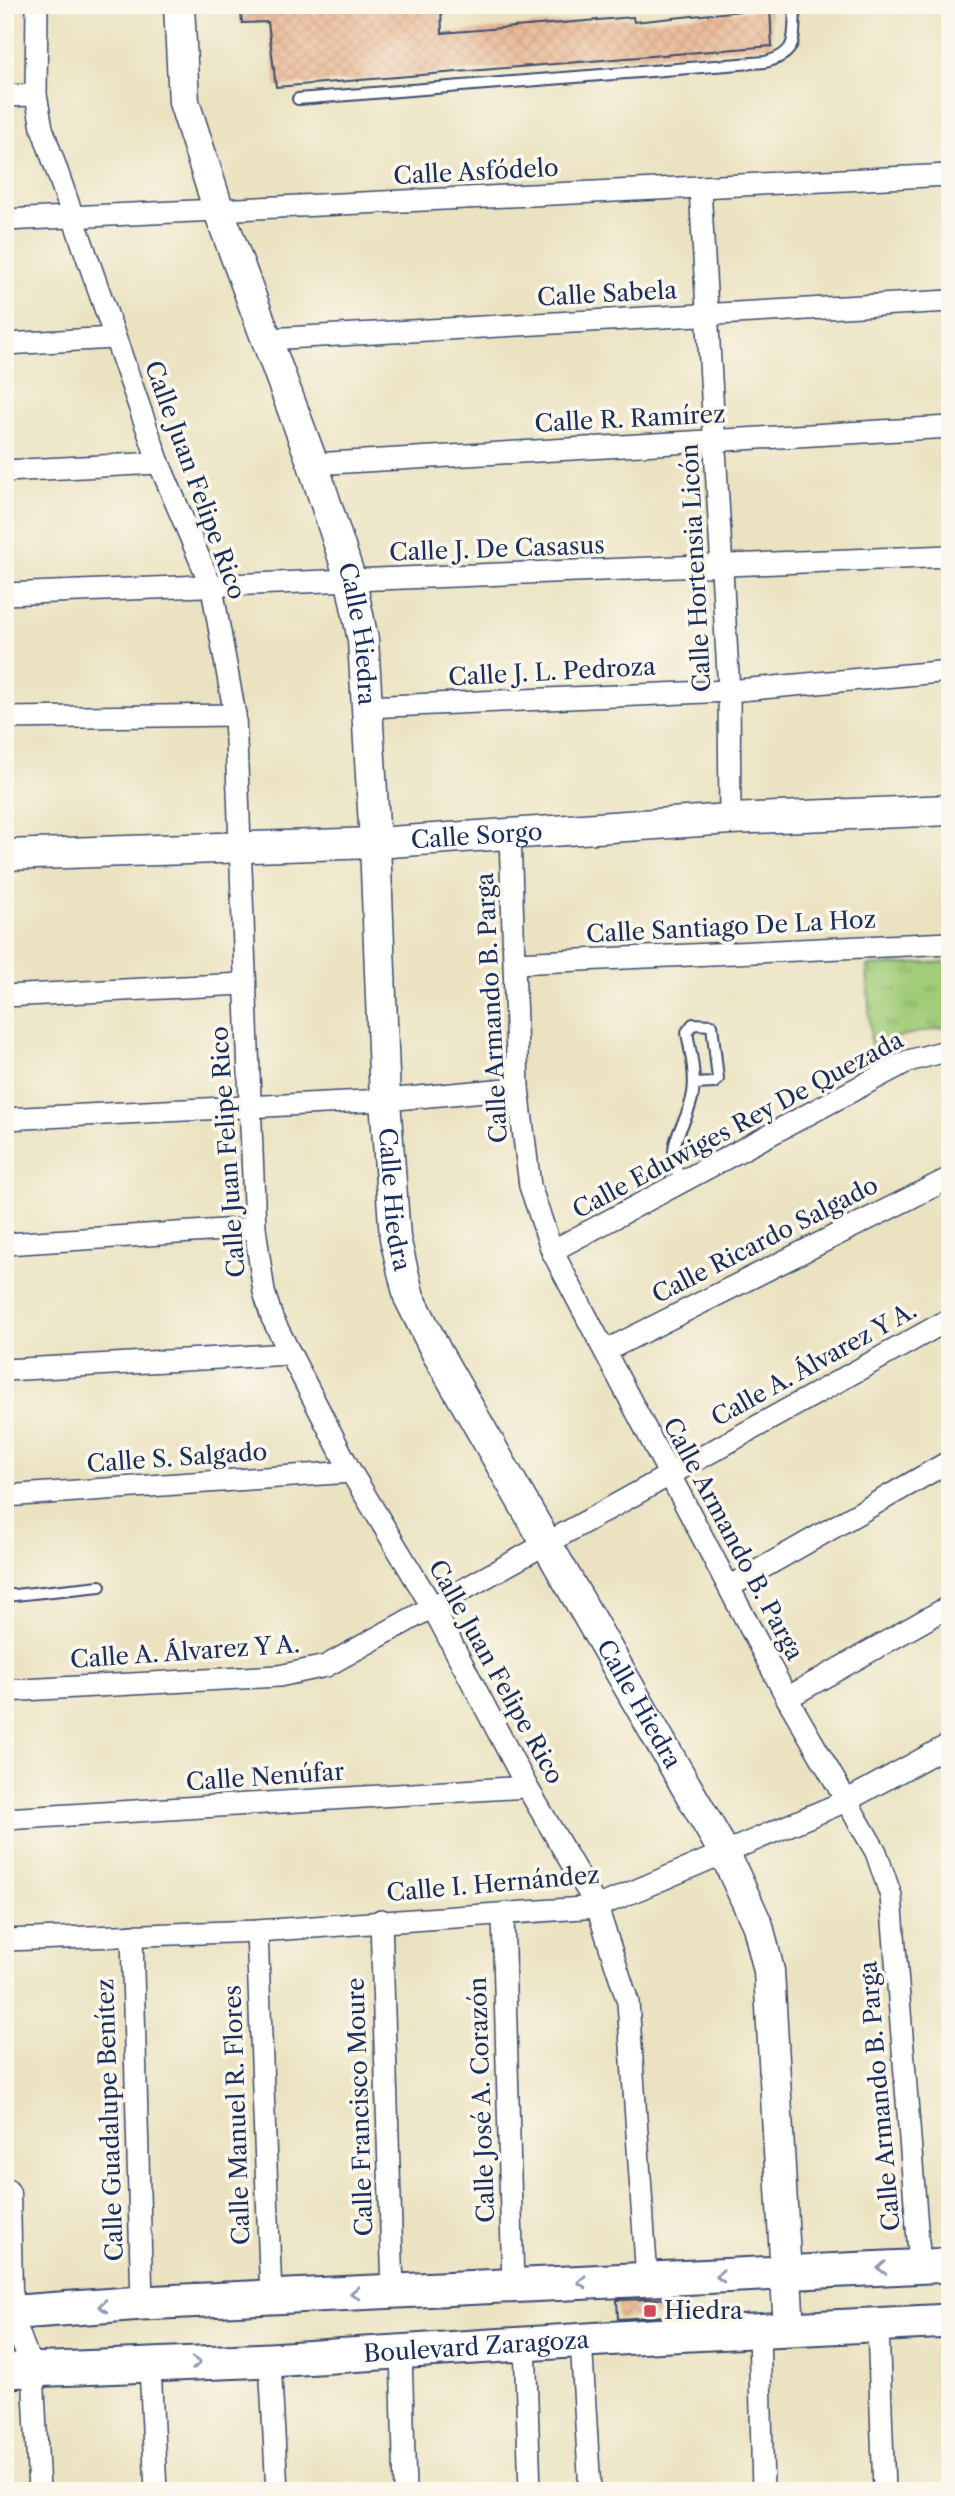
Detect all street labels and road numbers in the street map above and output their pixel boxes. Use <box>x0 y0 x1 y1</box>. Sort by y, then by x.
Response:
street label: Calle Asfódelo <box>393 153 559 190</box>
street label: Calle Sabela <box>536 275 678 312</box>
street label: Calle Juan Felipe Rico <box>139 357 252 603</box>
street label: Calle R. Ramírez <box>534 399 726 438</box>
street label: Calle Hortensia Licón <box>675 443 716 693</box>
street label: Calle J. De Casasus <box>389 530 605 567</box>
street label: Calle Hiedra <box>332 559 382 706</box>
street label: Calle J. L. Pedroza <box>448 652 657 691</box>
street label: Calle Sorgo <box>410 817 543 855</box>
street label: Calle Armando B. Parga <box>470 872 513 1144</box>
street label: Calle Santiago De La Hoz <box>585 904 877 949</box>
street label: Calle Eduwiges Rey De Quezada <box>568 1025 908 1224</box>
street label: Calle Juan Felipe Rico <box>204 1026 251 1279</box>
street label: Calle Hiedra <box>373 1127 417 1274</box>
street label: Calle Ricardo Salgado <box>647 1170 883 1309</box>
street label: Calle A. Álvarez Y A. <box>706 1295 921 1432</box>
street label: Calle Armando B. Parga <box>657 1412 810 1665</box>
street label: Calle S. Salgado <box>86 1437 268 1478</box>
street label: Calle Juan Felipe Rico <box>423 1555 570 1789</box>
street label: Calle A. Álvarez Y A. <box>69 1629 301 1674</box>
street label: Calle Hiedra <box>591 1634 688 1774</box>
street label: Calle Nenúfar <box>185 1757 345 1797</box>
street label: Calle I. Hernández <box>385 1860 601 1907</box>
street label: Calle Armando B. Parga <box>853 1960 906 2232</box>
street label: Calle Francisco Moure <box>340 1977 379 2237</box>
street label: Calle José A. Corazón <box>463 1977 500 2223</box>
street label: Calle Guadalupe Benítez <box>90 1978 129 2262</box>
street label: Calle Manuel R. Flores <box>217 1984 256 2246</box>
street label: Boulevard Zaragoza <box>363 2325 590 2368</box>

